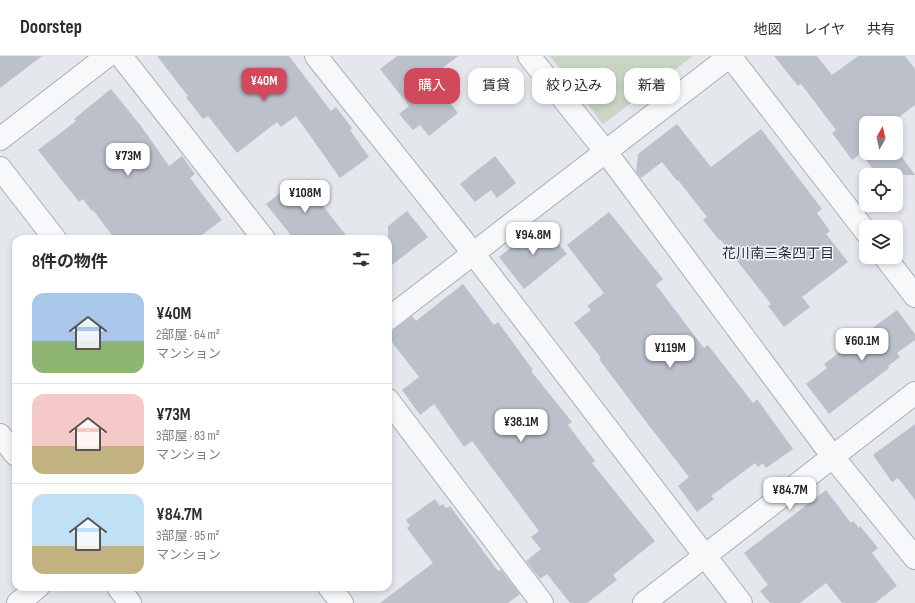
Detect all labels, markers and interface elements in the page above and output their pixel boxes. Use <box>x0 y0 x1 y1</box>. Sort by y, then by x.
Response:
text: Doorstep <box>20 16 82 39</box>
text: 地図 <box>753 21 781 38</box>
text: レイヤ <box>803 21 845 38</box>
text: 共有 <box>867 21 895 38</box>
pin: ¥40M <box>240 68 288 102</box>
chip: 購入 <box>404 68 460 104</box>
chip: 賃貸 <box>468 68 524 104</box>
chip: 絞り込み <box>532 68 616 104</box>
chip: 新着 <box>624 68 680 104</box>
text: ¥40M <box>251 73 277 89</box>
north arrow <box>859 116 903 160</box>
map controls <box>859 116 903 264</box>
pin: ¥73M <box>104 143 152 177</box>
text: ¥73M <box>115 148 141 164</box>
button: locate <box>859 168 903 212</box>
pin: ¥108M <box>277 180 333 214</box>
text: ¥108M <box>289 185 321 201</box>
button: layers <box>859 220 903 264</box>
pin: ¥94.8M <box>500 222 566 256</box>
text: ¥94.8M <box>515 227 551 243</box>
district label: 花川南三条四丁目 <box>722 245 834 262</box>
icon: filters <box>350 248 372 270</box>
text: 8件の物件 <box>32 252 108 272</box>
text: ¥40M <box>156 304 191 324</box>
icon: home <box>64 309 112 357</box>
text: 2部屋 · 64 m² <box>156 327 220 343</box>
pin: ¥60.1M <box>829 328 895 362</box>
text: ¥60.1M <box>844 333 880 349</box>
pin: ¥119M <box>642 335 698 369</box>
text: ¥119M <box>654 340 686 356</box>
text: マンション <box>156 346 221 362</box>
text: ¥73M <box>156 405 191 425</box>
pin: ¥38.1M <box>488 409 554 443</box>
icon: home <box>64 410 112 458</box>
text: ¥38.1M <box>504 414 538 430</box>
text: 3部屋 · 83 m² <box>156 428 220 444</box>
text: マンション <box>156 447 221 463</box>
pin: ¥84.7M <box>757 477 823 511</box>
text: ¥84.7M <box>772 482 808 498</box>
text: ¥84.7M <box>156 505 202 525</box>
icon: home <box>64 510 112 558</box>
text: 3部屋 · 95 m² <box>156 528 220 544</box>
text: マンション <box>156 547 221 563</box>

